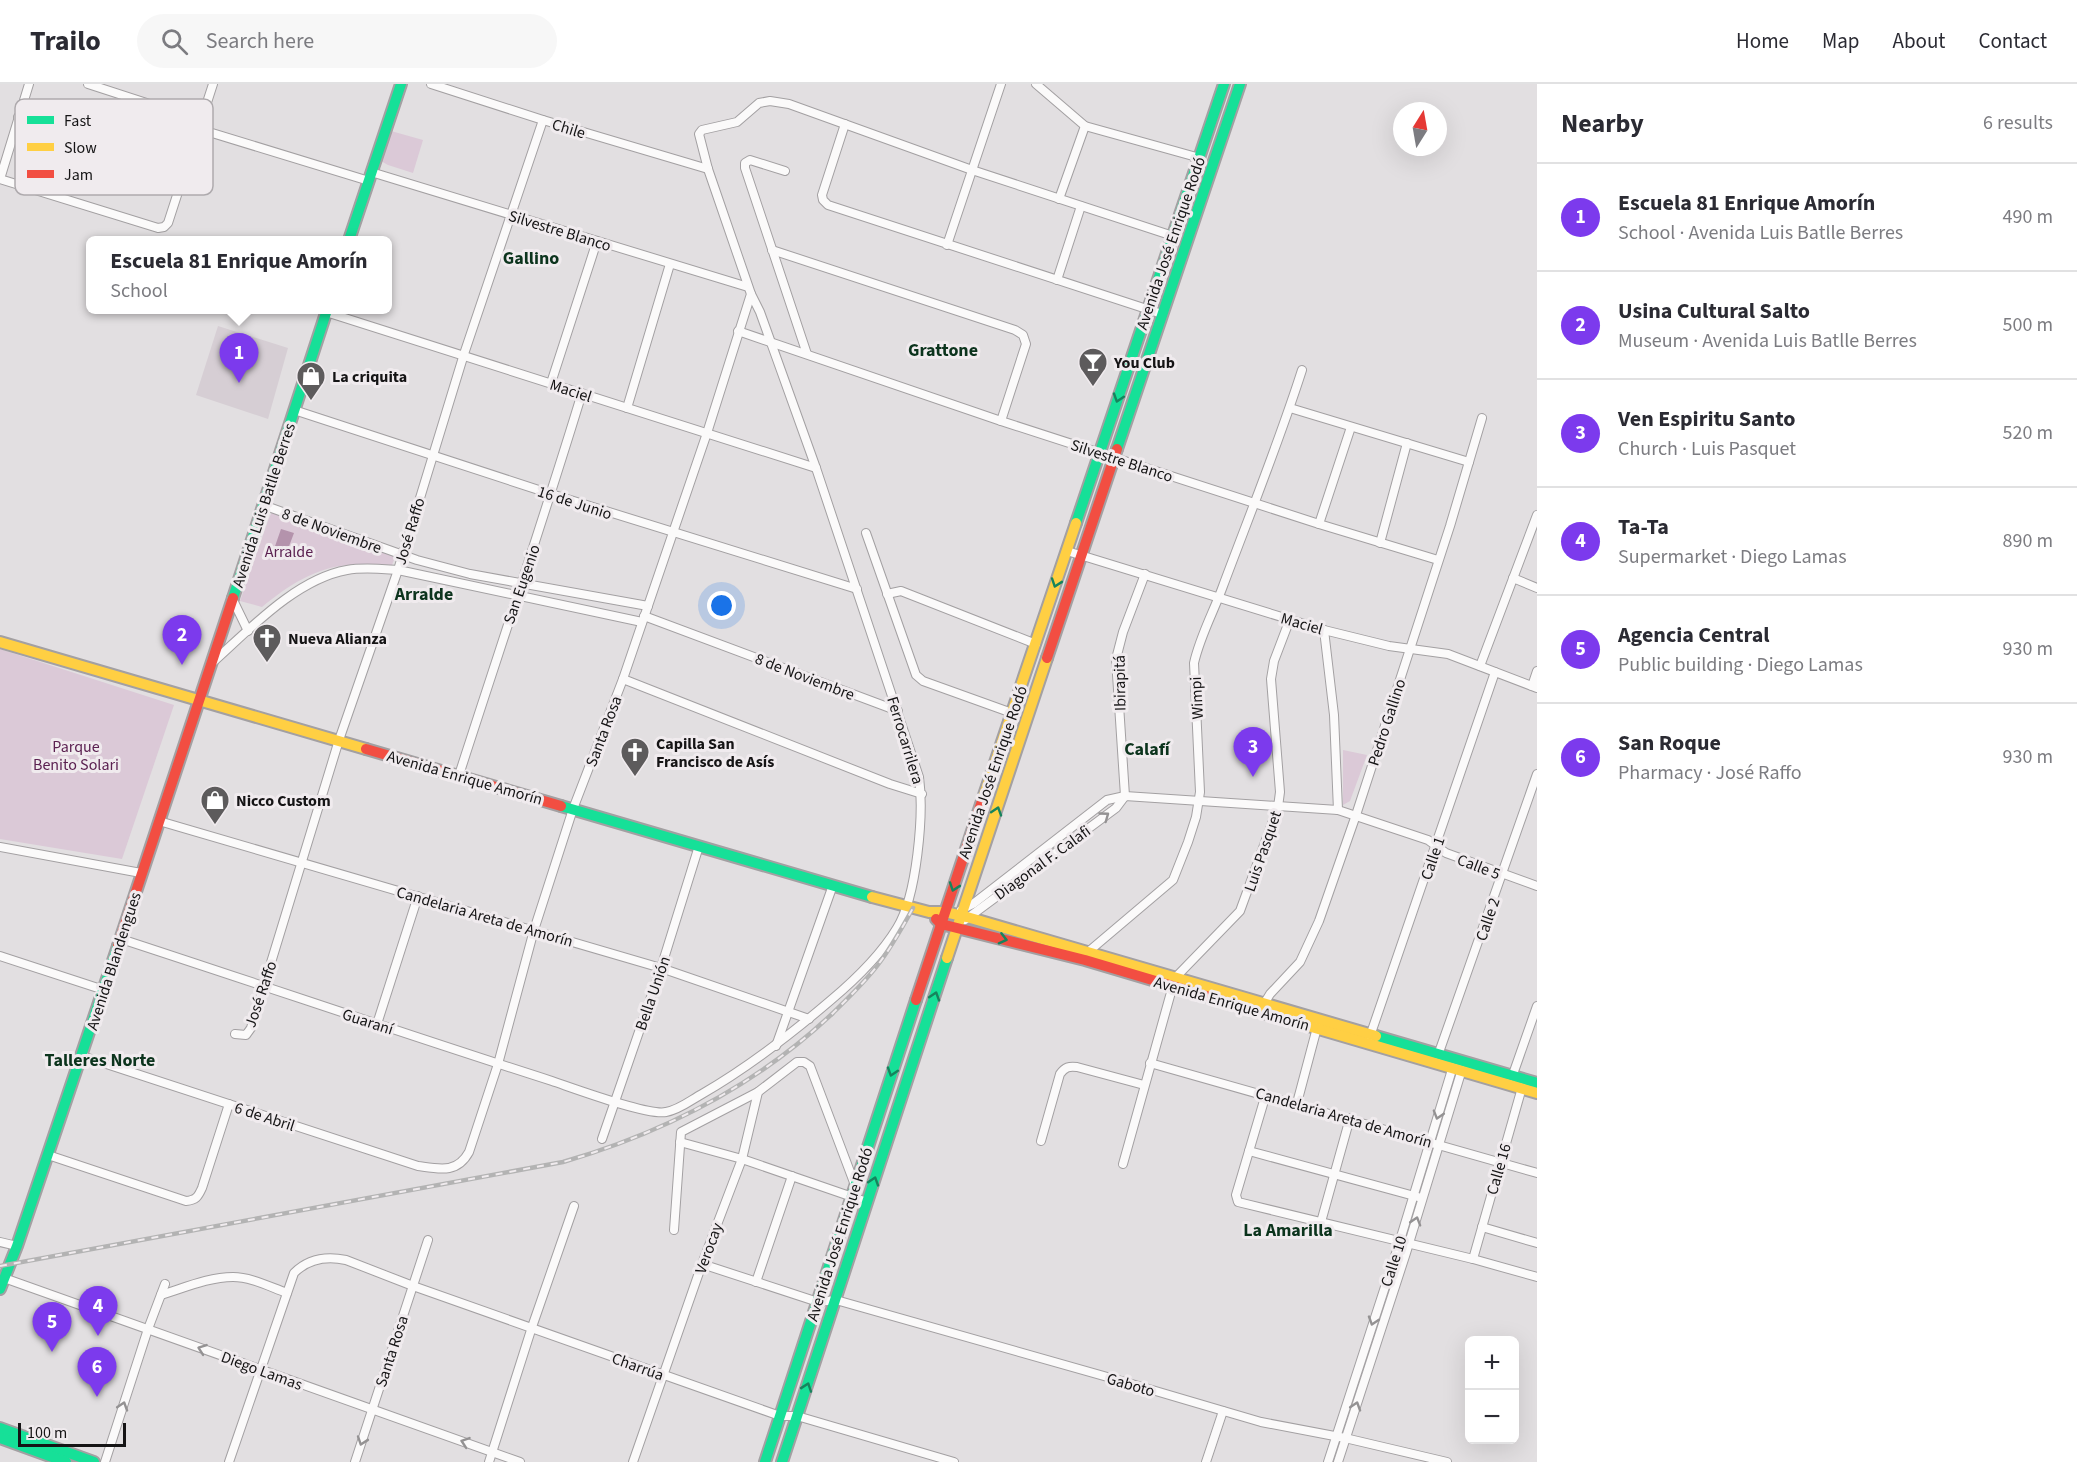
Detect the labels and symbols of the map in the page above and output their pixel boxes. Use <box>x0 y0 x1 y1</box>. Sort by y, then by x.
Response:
legend <box>15 99 213 195</box>
north arrow <box>1393 102 1447 156</box>
text: Fast <box>64 110 92 132</box>
street label: Chile <box>549 113 588 144</box>
text: Slow <box>64 137 97 159</box>
street label: Avenida José Enrique Rodó <box>1131 154 1211 333</box>
text: Jam <box>64 164 93 186</box>
street label: Silvestre Blanco <box>506 205 614 257</box>
district label: Gallino <box>503 246 559 271</box>
pin: 1 <box>220 334 258 383</box>
district label: Grattone <box>908 338 978 363</box>
bar icon: You Club <box>1077 346 1109 388</box>
place label: You Club <box>1113 352 1175 374</box>
shop icon: La criquita <box>295 360 327 402</box>
place label: La criquita <box>332 366 407 388</box>
street label: Maciel <box>547 374 595 408</box>
one-way arrow <box>1113 392 1125 403</box>
street label: Avenida Luis Batlle Berres <box>227 420 301 590</box>
street label: Silvestre Blanco <box>1068 434 1176 488</box>
street label: 16 de Junio <box>535 481 615 525</box>
street label: José Raffo <box>389 495 431 568</box>
street label: 8 de Noviembre <box>279 503 385 559</box>
park label: Arralde <box>265 541 313 563</box>
street label: San Eugenio <box>498 542 546 627</box>
one-way arrow <box>1051 577 1064 588</box>
district label: Arralde <box>394 582 453 607</box>
your location <box>707 591 736 620</box>
street label: Maciel <box>1278 607 1325 640</box>
pin: 2 <box>162 616 201 665</box>
church icon: Nueva Alianza <box>251 622 283 664</box>
place label: Nueva Alianza <box>288 628 387 650</box>
street label: 8 de Noviembre <box>752 648 858 706</box>
street label: Ibirapitá <box>1109 655 1131 711</box>
street label: Wimpi <box>1185 676 1209 720</box>
street label: Pedro Gallino <box>1363 676 1411 769</box>
street label: Avenida José Enrique Rodó <box>953 683 1033 862</box>
street label: Santa Rosa <box>580 693 627 770</box>
street label: Ferrocarrilera <box>881 694 929 787</box>
pin: 3 <box>1234 728 1272 777</box>
place label: Capilla San Francisco de Asís <box>656 733 774 773</box>
park label: Parque Benito Solari <box>33 736 119 776</box>
church icon: Capilla San Francisco de Asís <box>619 736 651 778</box>
district label: Calafí <box>1124 737 1171 762</box>
street label: Avenida Enrique Amorín <box>384 745 545 811</box>
shop icon: Nicco Custom <box>199 784 231 826</box>
place label: Nicco Custom <box>236 790 331 812</box>
one-way arrow <box>990 806 1002 817</box>
street label: Luis Pasquet <box>1239 807 1287 895</box>
one-way arrow <box>1098 812 1109 823</box>
street label: Diagonal F. Calafi <box>990 820 1095 905</box>
street label: Calle 1 <box>1415 834 1451 883</box>
street label: Calle 5 <box>1454 849 1503 885</box>
street label: Candelaria Areta de Amorín <box>394 881 576 953</box>
one-way arrow <box>948 881 961 892</box>
street label: Avenida Blandengues <box>81 889 147 1033</box>
street label: Calle 2 <box>1470 895 1506 944</box>
one-way arrow <box>997 931 1007 944</box>
street label: Bella Unión <box>630 953 676 1033</box>
street label: José Raffo <box>239 958 283 1031</box>
street label: Avenida Enrique Amorín <box>1151 971 1312 1037</box>
one-way arrow <box>928 991 940 1002</box>
street label: Guaraní <box>339 1003 397 1041</box>
district label: Talleres Norte <box>45 1048 155 1073</box>
one-way arrow <box>886 1066 899 1077</box>
street label: Candelaria Areta de Amorín <box>1253 1082 1435 1154</box>
street label: 6 de Abril <box>232 1097 298 1137</box>
one-way arrow <box>1433 1109 1445 1120</box>
street label: Calle 16 <box>1481 1141 1517 1197</box>
street label: Avenida José Enrique Rodó <box>801 1145 878 1324</box>
one-way arrow <box>867 1176 880 1187</box>
one-way arrow <box>1409 1216 1421 1227</box>
district label: La Amarilla <box>1243 1218 1333 1243</box>
street label: Verocay <box>690 1219 728 1277</box>
street label: Calle 10 <box>1375 1233 1413 1290</box>
pin: 4 <box>78 1286 118 1336</box>
pin: 5 <box>32 1302 72 1352</box>
street label: Santa Rosa <box>370 1313 414 1390</box>
one-way arrow <box>1368 1315 1381 1326</box>
one-way arrow <box>197 1343 208 1356</box>
street label: Diego Lamas <box>218 1346 306 1396</box>
street label: Charrúa <box>609 1347 667 1386</box>
pin: 6 <box>78 1348 116 1397</box>
street label: Gaboto <box>1104 1368 1157 1402</box>
one-way arrow <box>799 1382 812 1393</box>
one-way arrow <box>116 1401 128 1412</box>
one-way arrow <box>1349 1401 1361 1412</box>
scale bar <box>18 1420 126 1448</box>
one-way arrow <box>356 1435 369 1446</box>
one-way arrow <box>460 1437 471 1450</box>

